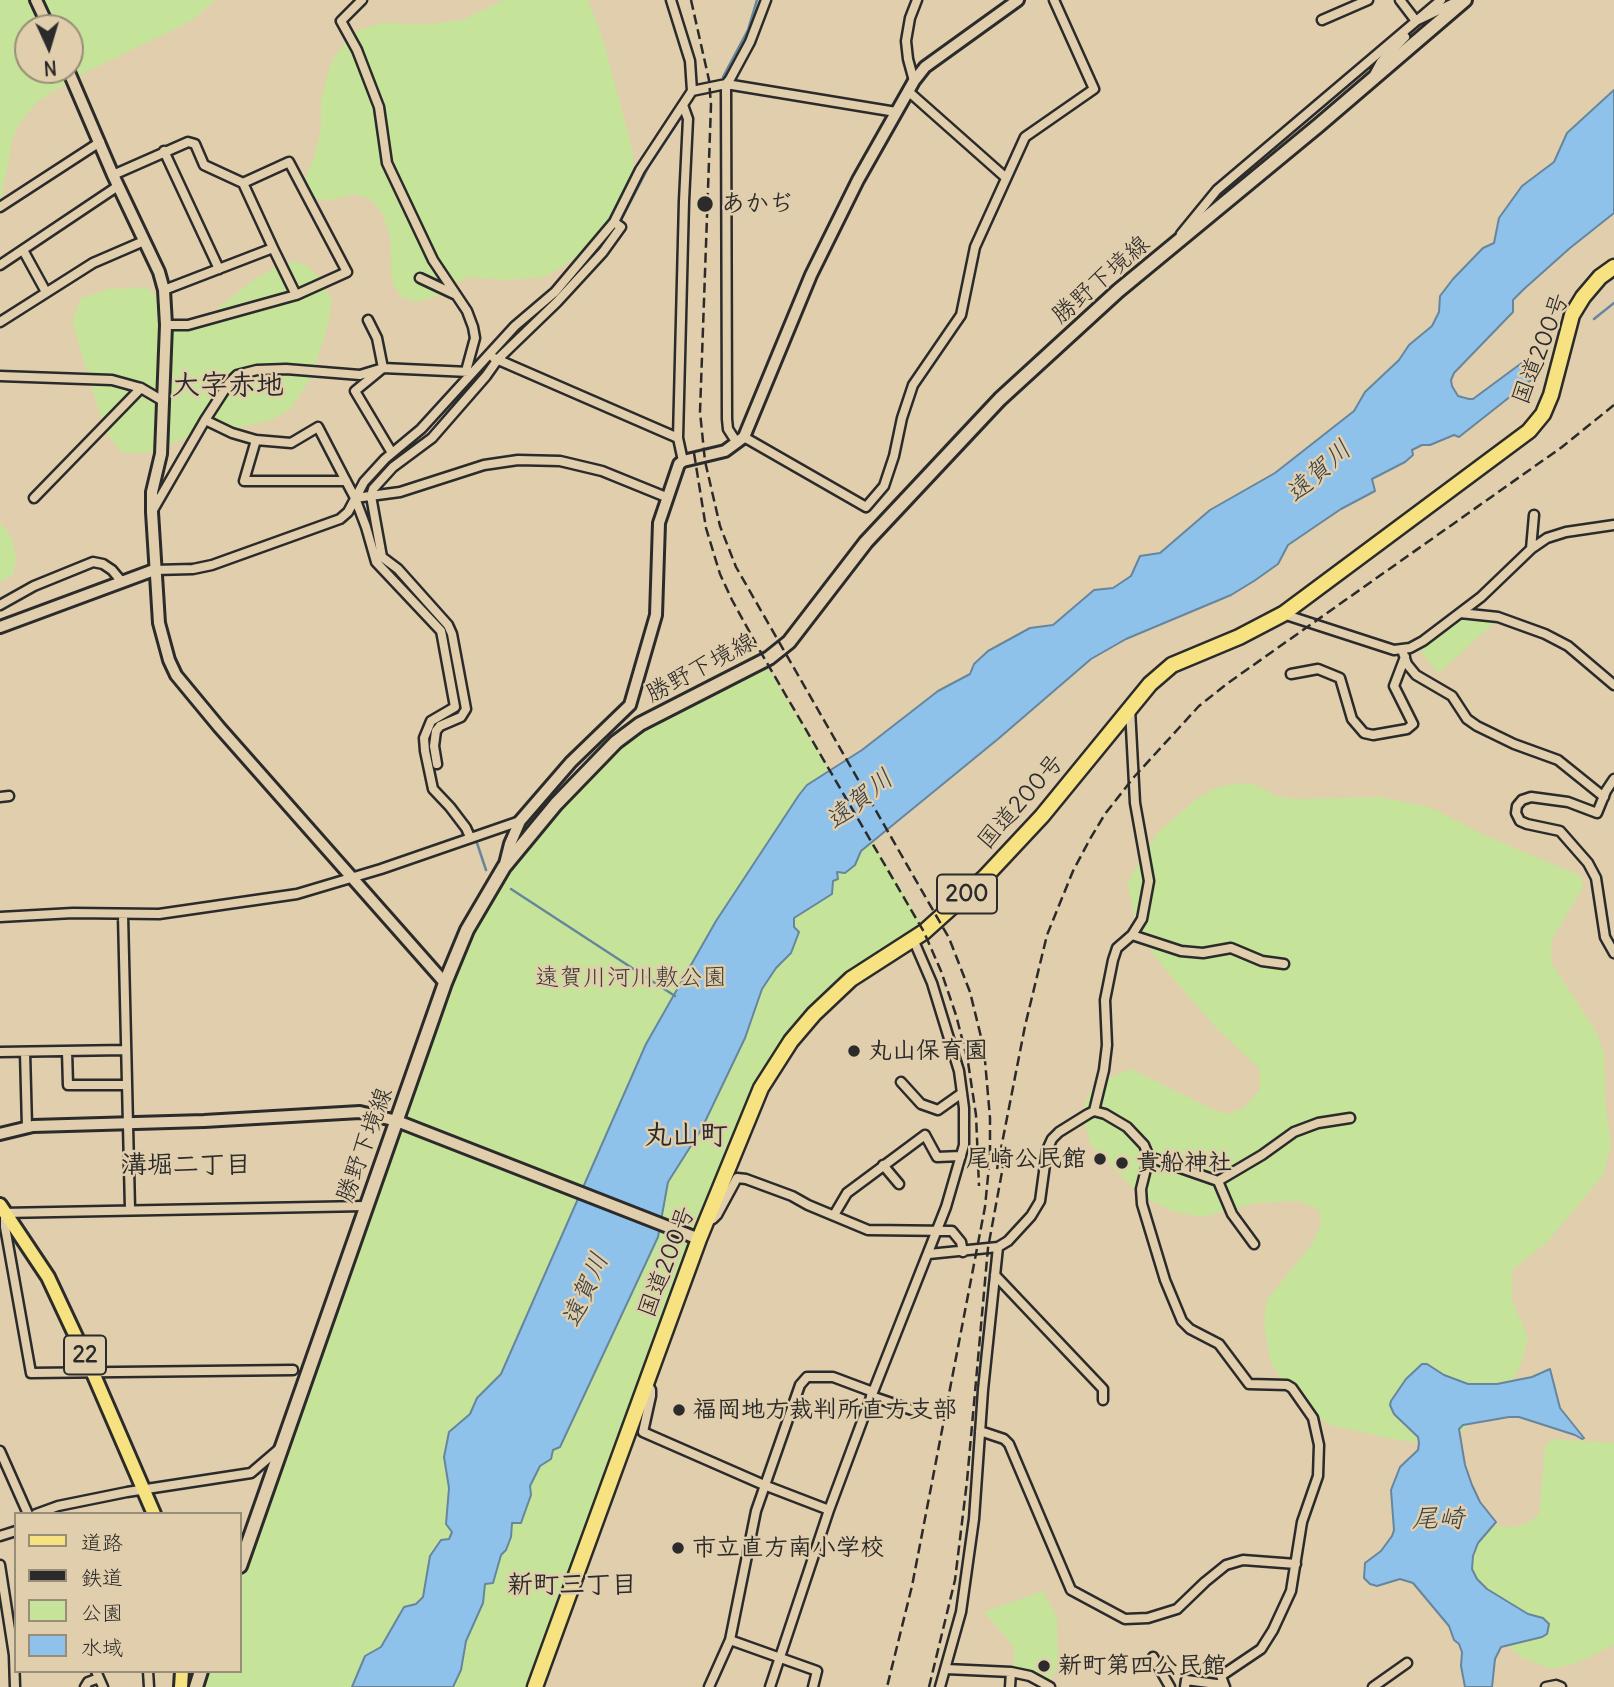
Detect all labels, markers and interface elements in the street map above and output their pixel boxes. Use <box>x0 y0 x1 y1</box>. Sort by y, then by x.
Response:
north arrow <box>14 14 84 84</box>
text: N <box>43 56 58 80</box>
place label: あかぢ <box>721 190 793 218</box>
marker: あかぢ <box>695 194 715 214</box>
street label: 勝野下境線 <box>1046 230 1156 330</box>
street label: 国道200号 <box>1507 289 1575 409</box>
district label: 大字赤地 <box>172 369 284 403</box>
water label: 遠賀川 <box>1280 434 1358 510</box>
street label: 勝野下境線 <box>641 627 761 709</box>
street label: 国道200号 <box>972 749 1070 855</box>
water label: 遠賀川 <box>820 763 900 837</box>
road number: 200 <box>937 874 997 914</box>
park label: 遠賀川河川敷公園 <box>535 964 727 992</box>
place label: 丸山保育園 <box>868 1037 988 1065</box>
marker: 丸山保育園 <box>846 1043 862 1059</box>
street label: 勝野下境線 <box>331 1084 399 1206</box>
district label: 丸山町 <box>644 1119 728 1153</box>
place label: 尾崎公民館 <box>966 1145 1086 1173</box>
place label: 貴船神社 <box>1136 1149 1232 1177</box>
district label: 溝堀二丁目 <box>121 1150 251 1182</box>
marker: 尾崎公民館 <box>1092 1151 1108 1167</box>
marker: 貴船神社 <box>1114 1155 1130 1171</box>
street label: 国道200号 <box>633 1202 701 1322</box>
water label: 遠賀川 <box>556 1248 616 1332</box>
road number: 22 <box>64 1336 106 1374</box>
place label: 福岡地方裁判所直方支部 <box>693 1396 957 1424</box>
marker: 福岡地方裁判所直方支部 <box>671 1402 687 1418</box>
water label: 尾崎 <box>1412 1504 1464 1536</box>
legend <box>14 1512 242 1673</box>
text: 道路 <box>81 1529 123 1556</box>
place label: 市立直方南小学校 <box>692 1534 884 1562</box>
marker: 市立直方南小学校 <box>670 1540 686 1556</box>
text: 鉄道 <box>81 1564 123 1591</box>
district label: 新町三丁目 <box>507 1570 637 1602</box>
text: 公園 <box>81 1599 123 1626</box>
text: 水域 <box>81 1634 123 1661</box>
place label: 新町第四公民館 <box>1058 1652 1226 1680</box>
marker: 新町第四公民館 <box>1036 1658 1052 1674</box>

